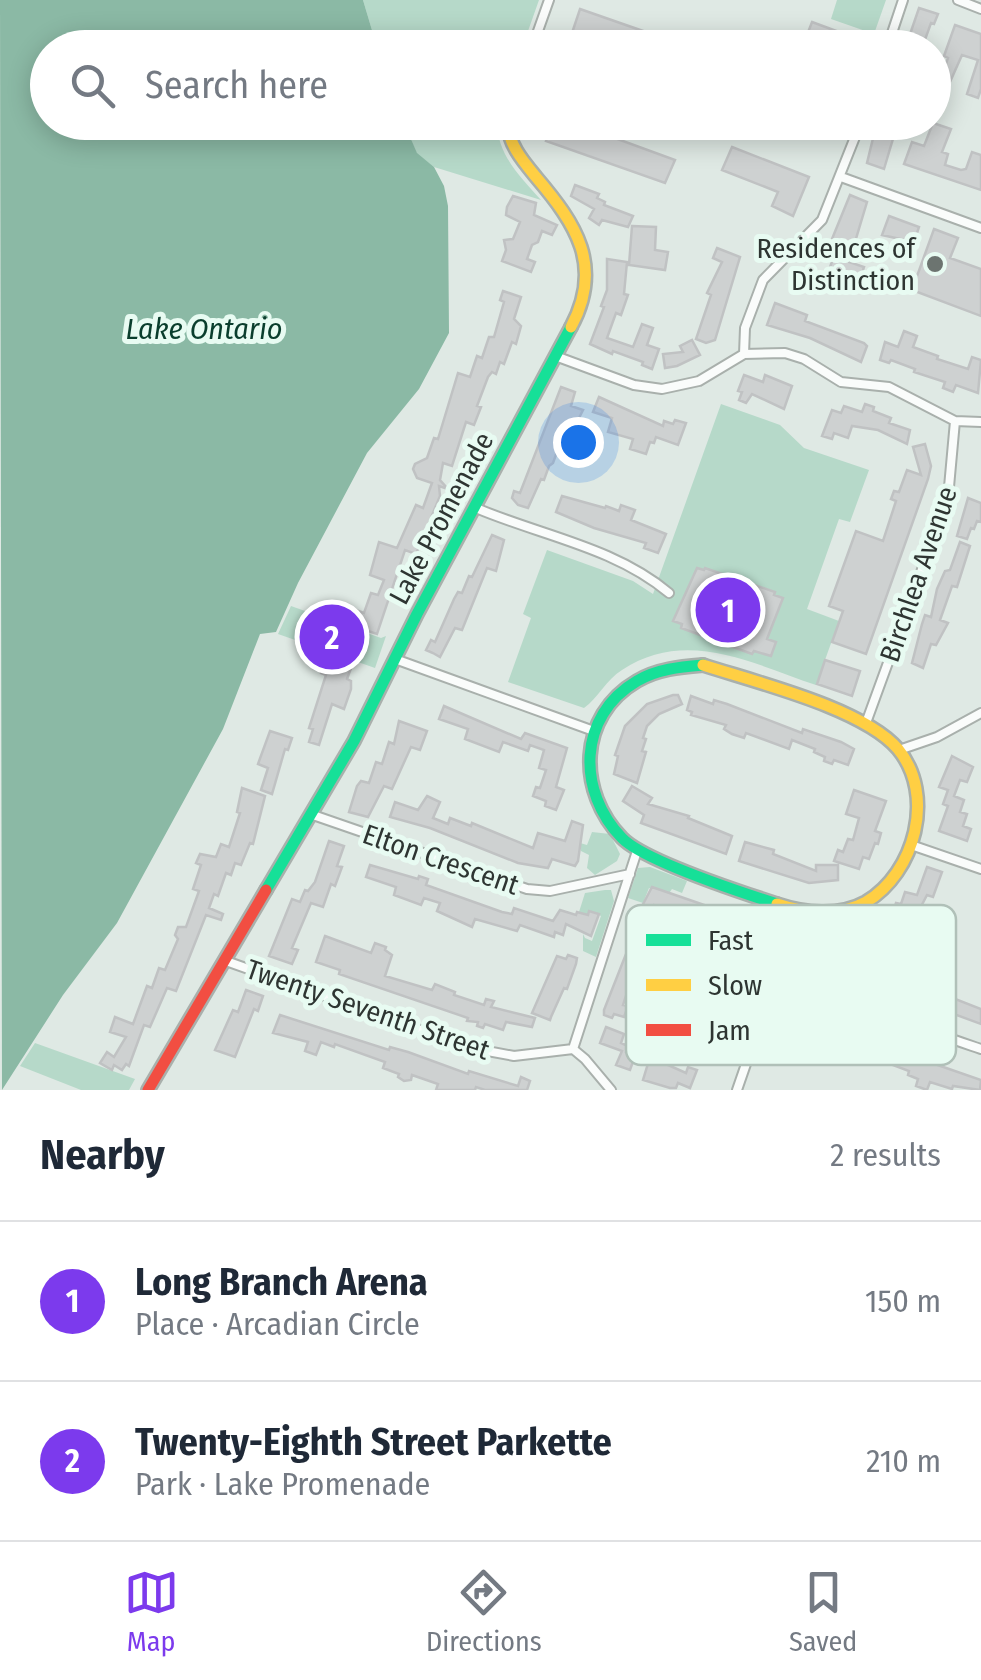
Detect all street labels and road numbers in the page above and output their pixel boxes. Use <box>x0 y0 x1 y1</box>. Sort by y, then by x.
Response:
street label: Lake Promenade <box>382 427 501 610</box>
street label: Birchlea Avenue <box>873 482 964 666</box>
street label: Elton Crescent <box>358 817 524 902</box>
street label: Twenty Seventh Street <box>242 952 495 1067</box>

